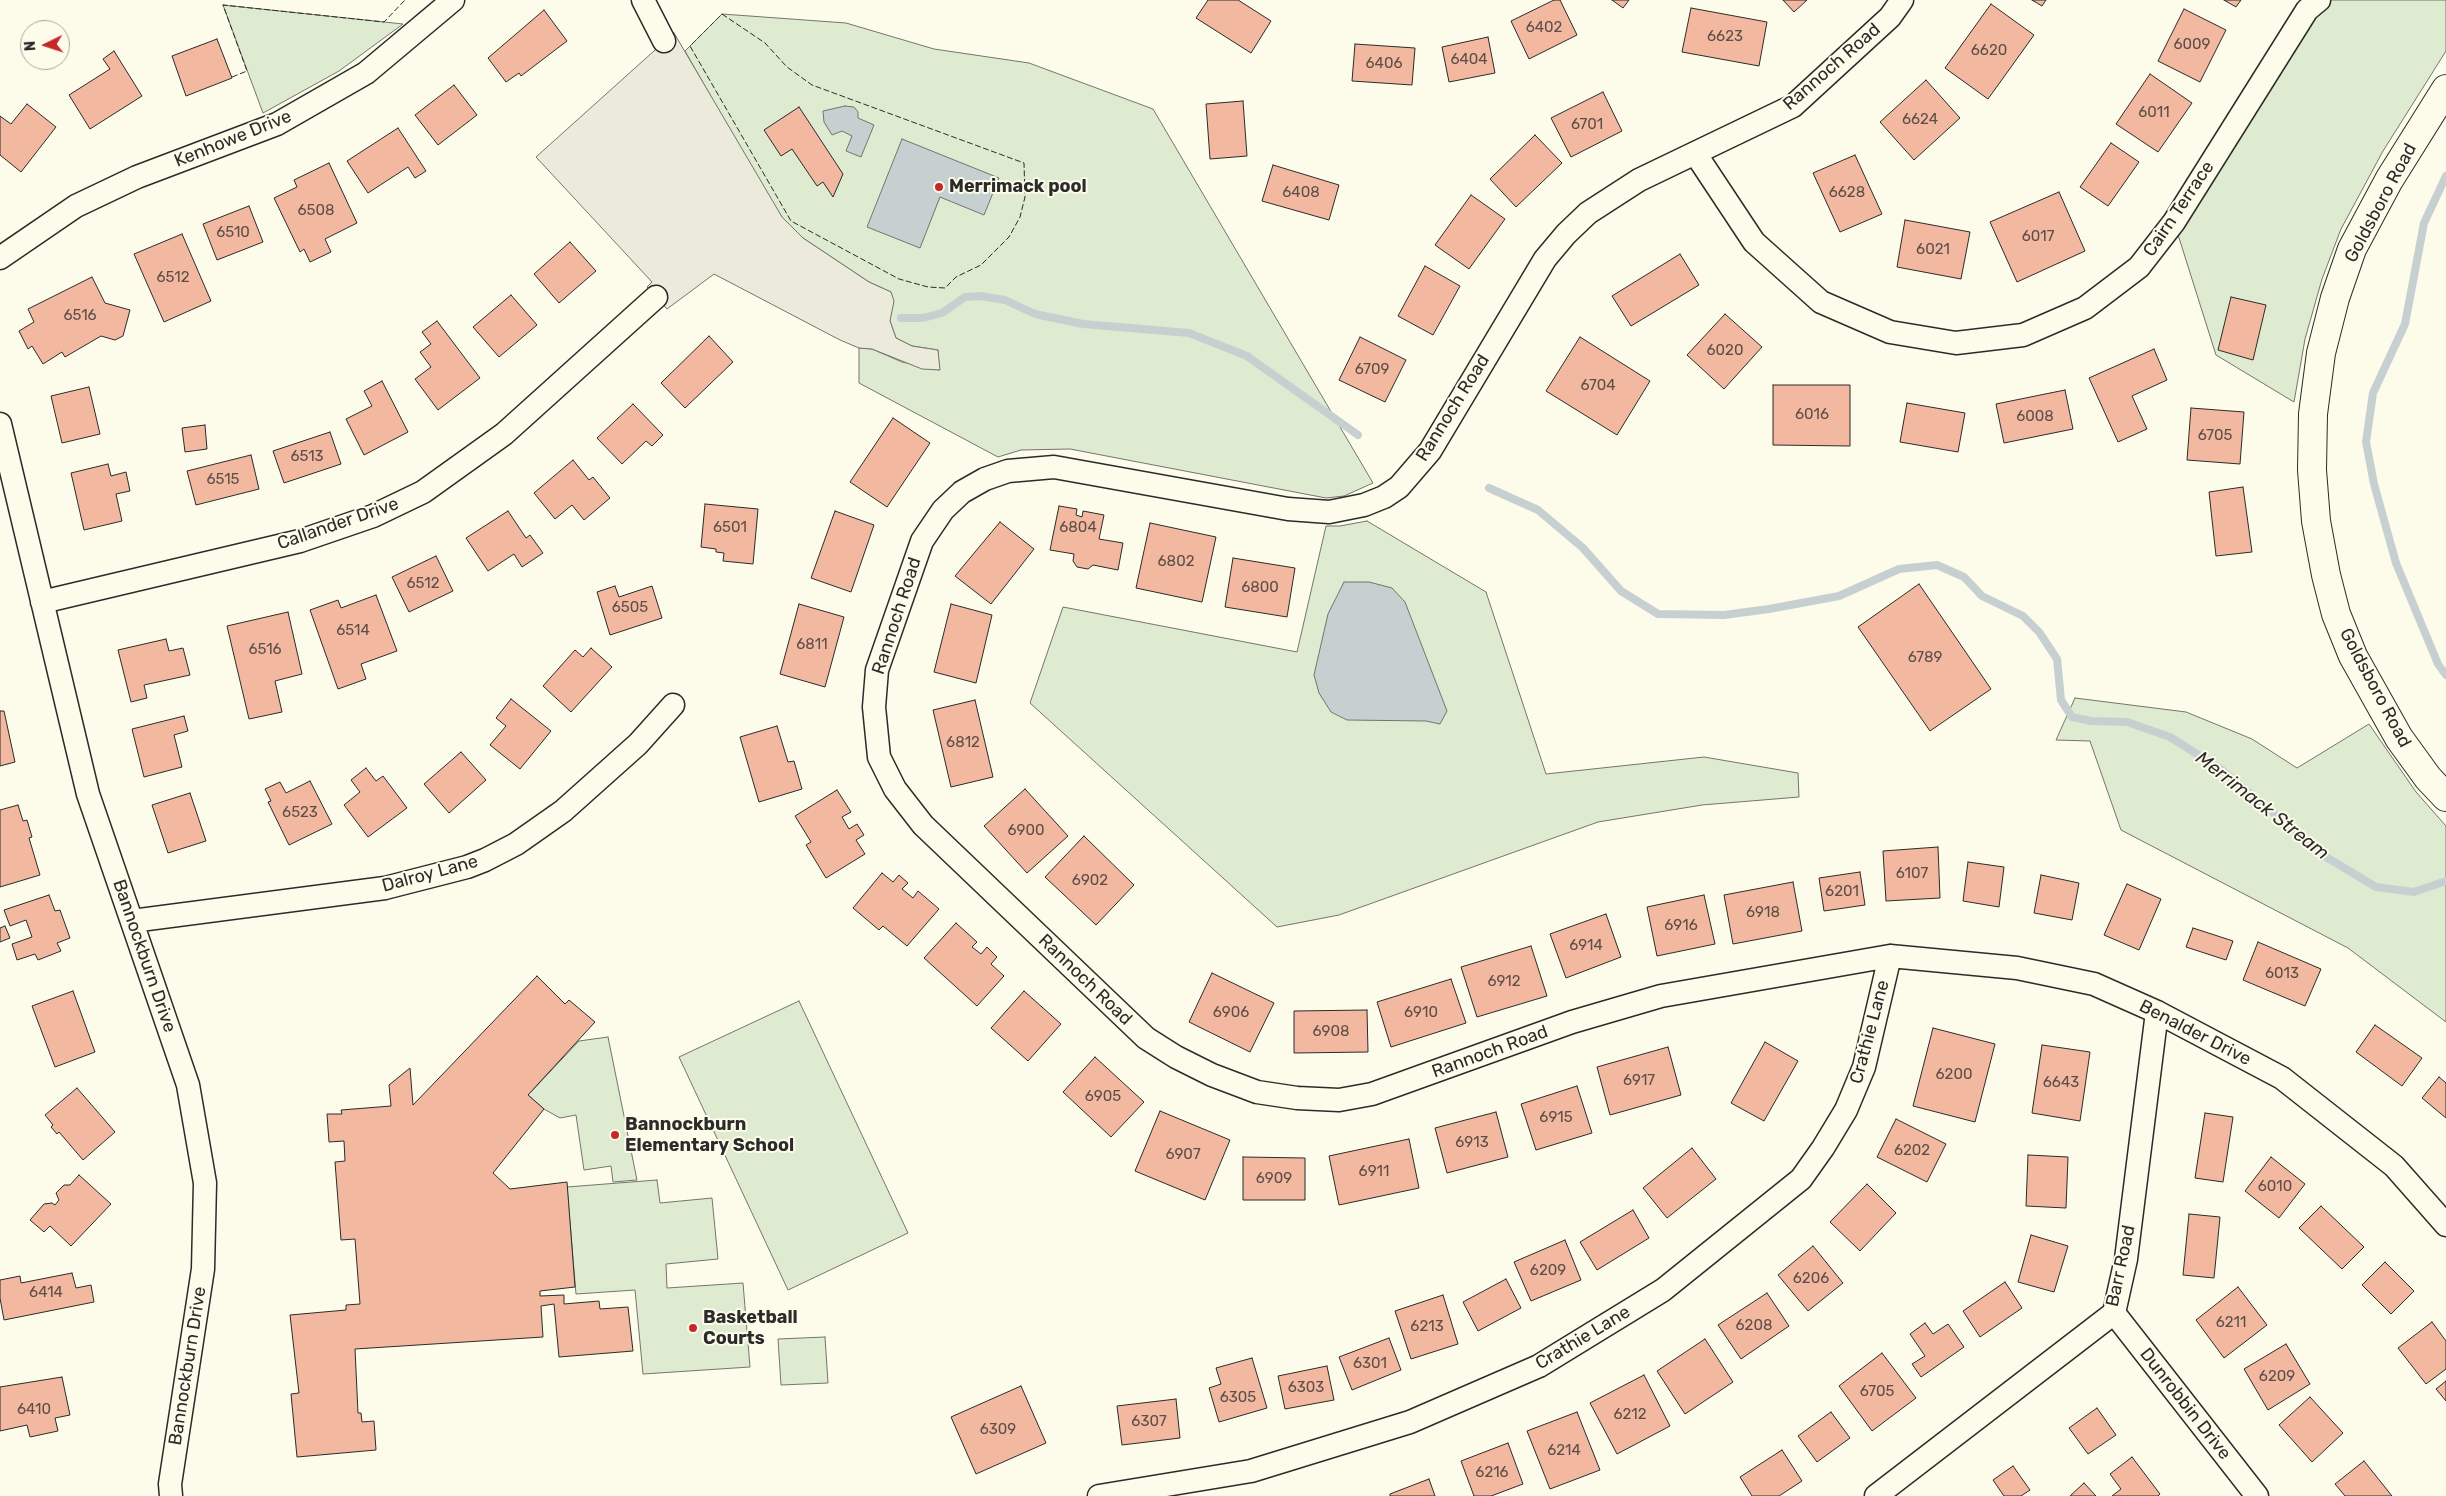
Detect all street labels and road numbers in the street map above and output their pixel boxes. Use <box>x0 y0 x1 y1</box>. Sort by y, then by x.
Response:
street label: Rannoch Road <box>1779 19 1885 115</box>
street label: Kenhowe Drive <box>171 106 295 172</box>
street label: Goldsboro Road <box>2340 140 2422 266</box>
street label: Cairn Terrace <box>2139 157 2219 261</box>
street label: Rannoch Road <box>1412 351 1494 465</box>
street label: Callander Drive <box>275 493 401 555</box>
street label: Rannoch Road <box>868 555 926 677</box>
street label: Goldsboro Road <box>2334 625 2416 751</box>
street label: Dalroy Lane <box>380 851 480 897</box>
street label: Bannockburn Drive <box>108 877 180 1035</box>
street label: Rannoch Road <box>1034 930 1136 1030</box>
street label: Crathie Lane <box>1846 978 1894 1086</box>
street label: Benalder Drive <box>2135 996 2255 1070</box>
street label: Rannoch Road <box>1429 1021 1551 1083</box>
street label: Barr Road <box>2102 1223 2140 1309</box>
street label: Bannockburn Drive <box>165 1285 211 1447</box>
street label: Crathie Lane <box>1532 1301 1634 1375</box>
street label: Dunrobbin Drive <box>2135 1344 2235 1464</box>

